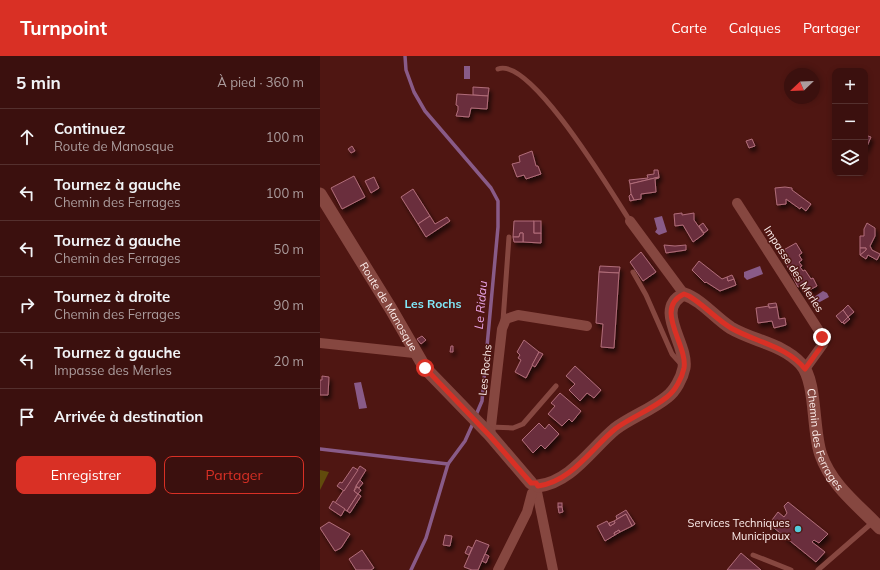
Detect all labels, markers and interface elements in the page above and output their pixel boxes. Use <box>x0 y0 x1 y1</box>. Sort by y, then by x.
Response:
text: Turnpoint <box>20 16 107 40</box>
text: Carte <box>671 19 707 37</box>
text: Calques <box>729 19 781 37</box>
text: Partager <box>803 19 860 37</box>
north arrow <box>784 68 820 104</box>
map controls <box>832 68 868 176</box>
button: + <box>832 68 868 104</box>
text: 5 min <box>16 72 61 93</box>
text: À pied · 360 m <box>217 74 304 90</box>
button: − <box>832 104 868 140</box>
text: Continuez <box>54 119 125 138</box>
icon: ahead <box>16 126 38 148</box>
text: 100 m <box>266 129 304 145</box>
text: Route de Manosque <box>54 138 174 154</box>
button: layers <box>832 140 868 176</box>
text: Tournez à gauche <box>54 175 181 194</box>
icon: left <box>16 182 38 204</box>
text: 100 m <box>266 185 304 201</box>
text: Chemin des Ferrages <box>54 194 180 210</box>
street label: Impasse des Merles <box>761 223 827 315</box>
text: Tournez à gauche <box>54 231 181 250</box>
icon: left <box>16 238 38 260</box>
text: 50 m <box>274 241 304 257</box>
text: Chemin des Ferrages <box>54 250 180 266</box>
street label: Route de Manosque <box>357 259 421 354</box>
water label: Le Ridau <box>471 280 490 330</box>
text: Tournez à droite <box>54 287 170 306</box>
icon: right <box>16 294 38 316</box>
district label: Les Rochs <box>404 296 462 311</box>
text: 90 m <box>274 297 304 313</box>
text: Chemin des Ferrages <box>54 306 180 322</box>
route end <box>813 328 831 346</box>
text: Tournez à gauche <box>54 343 181 362</box>
street label: Les Rochs <box>475 344 495 396</box>
icon: left <box>16 350 38 372</box>
text: 20 m <box>274 353 304 369</box>
route start <box>416 359 434 377</box>
text: Impasse des Merles <box>54 362 172 378</box>
street label: Chemin des Ferrages <box>804 387 847 493</box>
icon: arrive <box>16 406 38 428</box>
text: Arrivée à destination <box>54 407 203 426</box>
button: Enregistrer <box>16 456 156 494</box>
button: Partager <box>164 456 304 494</box>
place label: Services Techniques Municipaux <box>688 516 790 543</box>
marker: Services Techniques Municipaux <box>793 524 803 534</box>

